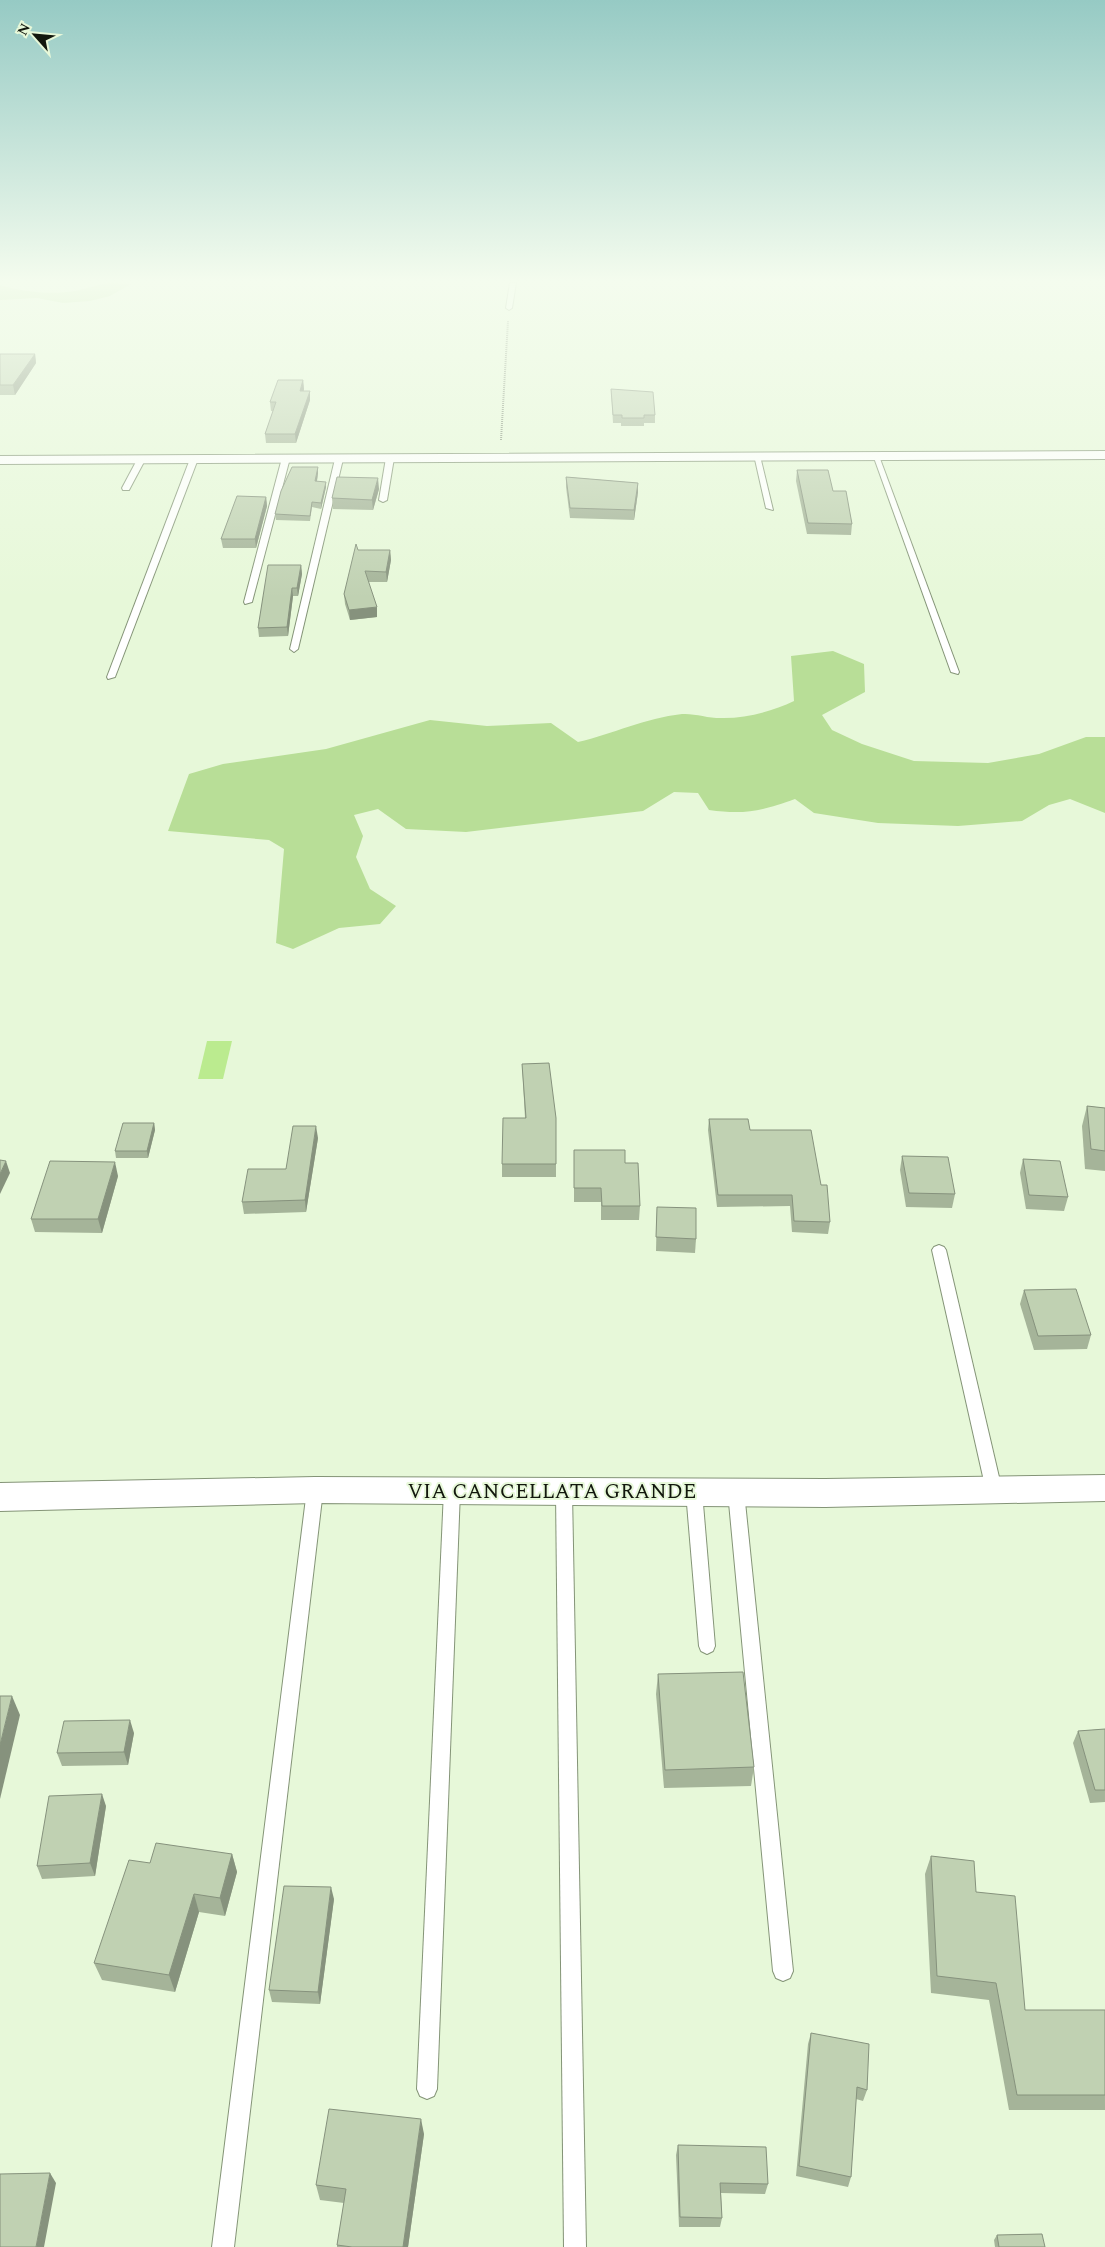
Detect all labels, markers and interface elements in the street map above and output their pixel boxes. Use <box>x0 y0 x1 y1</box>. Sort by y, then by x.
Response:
north arrow <box>10 10 60 60</box>
text: N <box>12 19 36 39</box>
street label: VIA CANCELLATA GRANDE <box>408 1476 696 1508</box>

